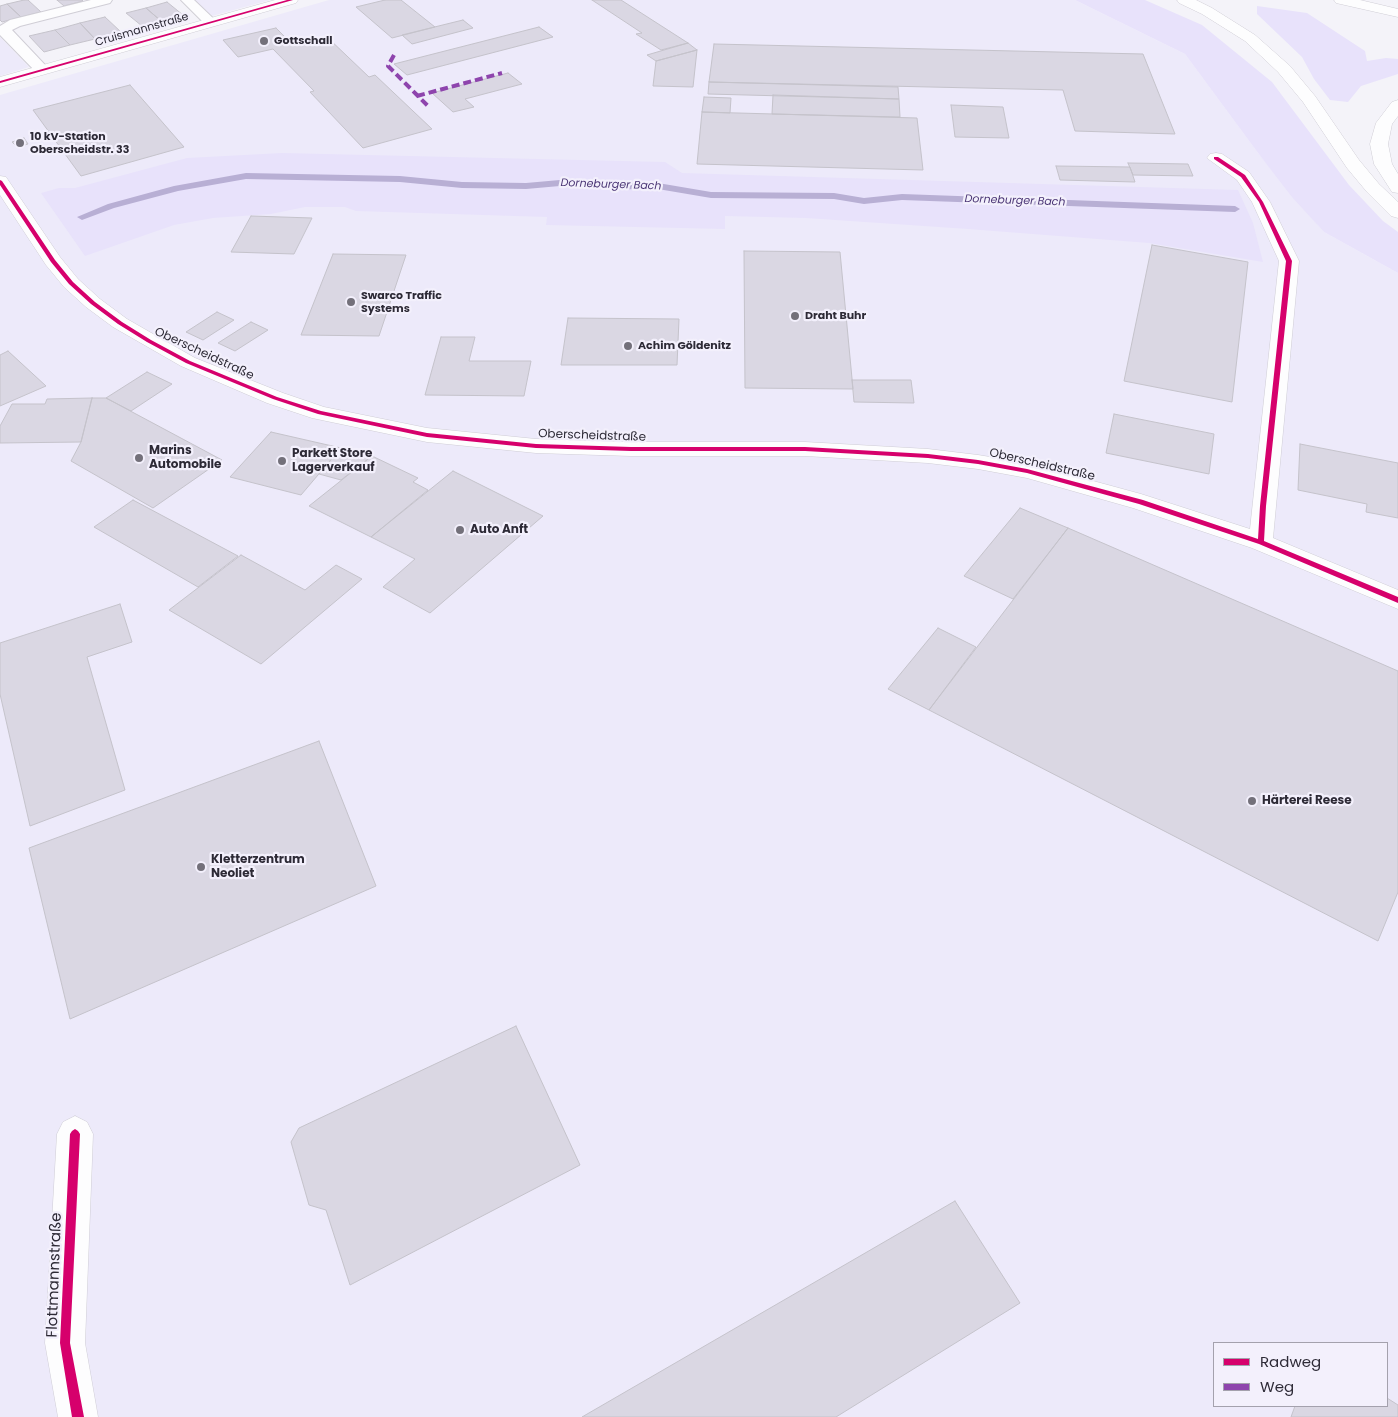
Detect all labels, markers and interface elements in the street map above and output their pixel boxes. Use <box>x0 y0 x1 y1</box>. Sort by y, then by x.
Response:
street label: Cruismannstraße <box>94 10 190 50</box>
place label: Gottschall <box>274 34 332 48</box>
marker: Gottschall <box>258 35 270 47</box>
place label: 10 kV-Station Oberscheidstr. 33 <box>30 130 129 156</box>
marker: 10 kV-Station Oberscheidstr. 33 <box>14 137 26 149</box>
water label: Dorneburger Bach <box>560 177 662 193</box>
water label: Dorneburger Bach <box>964 193 1066 209</box>
place label: Swarco Traffic Systems <box>361 289 442 315</box>
marker: Swarco Traffic Systems <box>345 296 357 308</box>
place label: Draht Buhr <box>805 309 866 323</box>
marker: Draht Buhr <box>789 310 801 322</box>
street label: Oberscheidstraße <box>152 325 256 383</box>
place label: Achim Göldenitz <box>638 339 731 353</box>
marker: Achim Göldenitz <box>622 340 634 352</box>
street label: Oberscheidstraße <box>538 427 646 445</box>
place label: Marins Automobile <box>149 444 221 472</box>
street label: Oberscheidstraße <box>988 446 1096 484</box>
place label: Parkett Store Lagerverkauf <box>292 447 375 475</box>
marker: Marins Automobile <box>133 452 145 464</box>
marker: Parkett Store Lagerverkauf <box>276 455 288 467</box>
place label: Auto Anft <box>470 523 528 537</box>
marker: Auto Anft <box>454 524 466 536</box>
place label: Härterei Reese <box>1262 794 1352 808</box>
marker: Härterei Reese <box>1246 795 1258 807</box>
place label: Kletterzentrum Neoliet <box>211 853 305 881</box>
marker: Kletterzentrum Neoliet <box>195 861 207 873</box>
street label: Flottmannstraße <box>44 1212 66 1338</box>
legend <box>1213 1342 1388 1407</box>
text: Radweg <box>1260 1351 1321 1372</box>
text: Weg <box>1260 1376 1294 1397</box>

